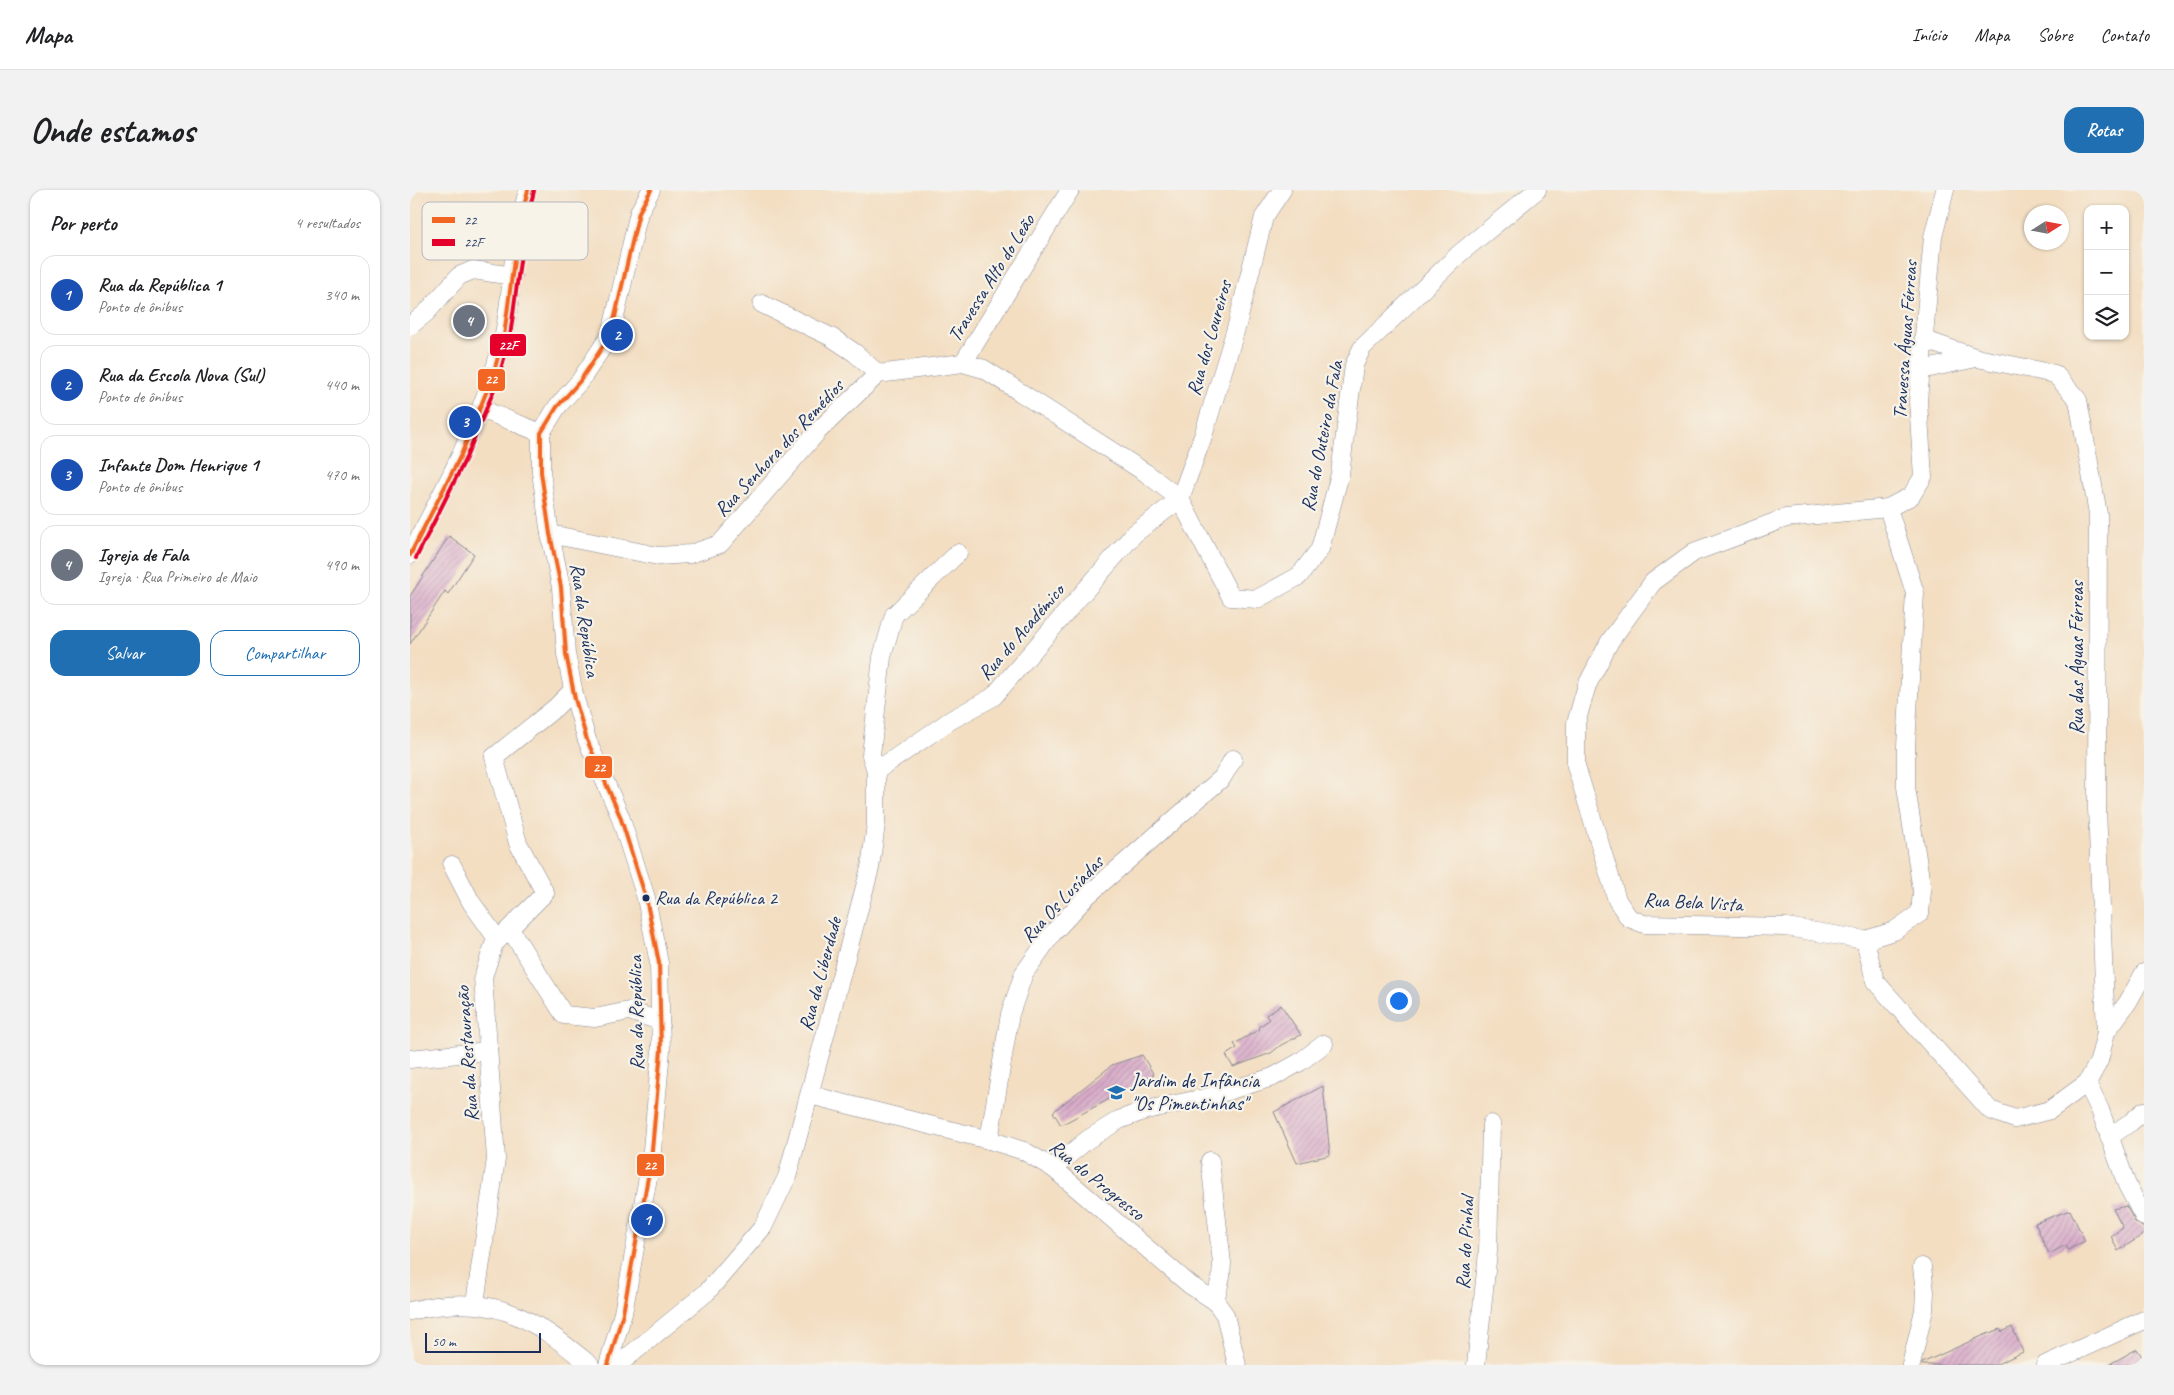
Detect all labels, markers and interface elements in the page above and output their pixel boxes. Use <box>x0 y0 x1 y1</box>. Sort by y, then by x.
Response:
text: Mapa <box>25 20 72 50</box>
text: Início <box>1912 24 1947 46</box>
text: Mapa <box>1975 24 2009 46</box>
text: Sobre <box>2037 24 2073 46</box>
text: Contato <box>2101 24 2149 46</box>
button: Rotas <box>2064 107 2144 153</box>
text: Onde estamos <box>30 108 195 153</box>
legend <box>422 202 588 260</box>
north arrow <box>2024 205 2069 250</box>
map controls <box>2084 205 2129 340</box>
button: + <box>2084 205 2129 250</box>
street label: Travessa Alto do Leão <box>942 209 1041 346</box>
text: Por perto <box>50 210 117 236</box>
text: 22 <box>464 212 478 229</box>
text: 4 resultados <box>295 213 360 233</box>
text: 22F <box>464 234 487 251</box>
button: − <box>2084 250 2129 295</box>
street label: Travessa Águas Férreas <box>1887 258 1923 420</box>
text: Rua da República 1 <box>98 273 222 297</box>
street label: Rua dos Loureiros <box>1181 276 1238 398</box>
text: 1 <box>63 285 71 305</box>
text: 340 m <box>325 285 359 305</box>
button: layers <box>2084 295 2129 340</box>
text: Ponto de ônibus <box>98 297 182 317</box>
pin: 4 <box>453 302 485 340</box>
pin: 2 <box>601 316 633 354</box>
line badge: 22F <box>489 333 527 357</box>
text: 22F <box>498 337 521 354</box>
street label: Rua do Outeiro da Fala <box>1295 357 1349 513</box>
text: Rua da Escola Nova (Sul) <box>98 363 264 387</box>
line badge: 22 <box>477 368 506 392</box>
text: 22 <box>485 371 499 388</box>
street label: Rua Senhora dos Remédios <box>709 373 851 522</box>
text: 2 <box>63 375 71 395</box>
text: 440 m <box>325 375 359 395</box>
text: Ponto de ônibus <box>98 387 182 407</box>
pin: 3 <box>449 403 481 441</box>
text: Infante Dom Henrique 1 <box>98 453 259 477</box>
text: 3 <box>63 465 71 485</box>
text: 470 m <box>325 465 359 485</box>
text: Ponto de ônibus <box>98 477 182 497</box>
text: Igreja de Fala <box>98 543 189 567</box>
text: 4 <box>63 555 71 575</box>
text: 490 m <box>325 555 359 575</box>
street label: Rua da República <box>565 562 606 680</box>
text: Igreja · Rua Primeiro de Maio <box>98 567 257 587</box>
street label: Rua do Académico <box>972 577 1071 685</box>
street label: Rua das Águas Férreas <box>2064 579 2089 735</box>
button: Salvar <box>50 630 200 676</box>
button: Compartilhar <box>210 630 360 676</box>
line badge: 22 <box>584 755 613 779</box>
text: 22 <box>593 759 607 776</box>
street label: Rua Os Lusíadas <box>1015 849 1110 948</box>
place label: Rua da República 2 <box>655 886 778 910</box>
street label: Rua Bela Vista <box>1643 887 1745 917</box>
marker: Rua da República 2 <box>641 893 651 903</box>
street label: Rua da Liberdade <box>793 913 848 1034</box>
street label: Rua da República <box>622 954 649 1071</box>
street label: Rua da Restauração <box>450 984 484 1123</box>
your location <box>1386 988 1412 1014</box>
place label: Jardim de Infância "Os Pimentinhas" <box>1130 1068 1261 1116</box>
school or university icon: Jardim de Infância "Os Pimentinhas" <box>1107 1082 1127 1102</box>
street label: Rua do Progresso <box>1044 1134 1150 1227</box>
line badge: 22 <box>636 1153 665 1177</box>
text: 22 <box>644 1157 658 1174</box>
street label: Rua do Pinhal <box>1450 1192 1480 1290</box>
pin: 1 <box>631 1201 663 1239</box>
scale bar <box>425 1330 541 1353</box>
text: 50 m <box>432 1333 456 1350</box>

